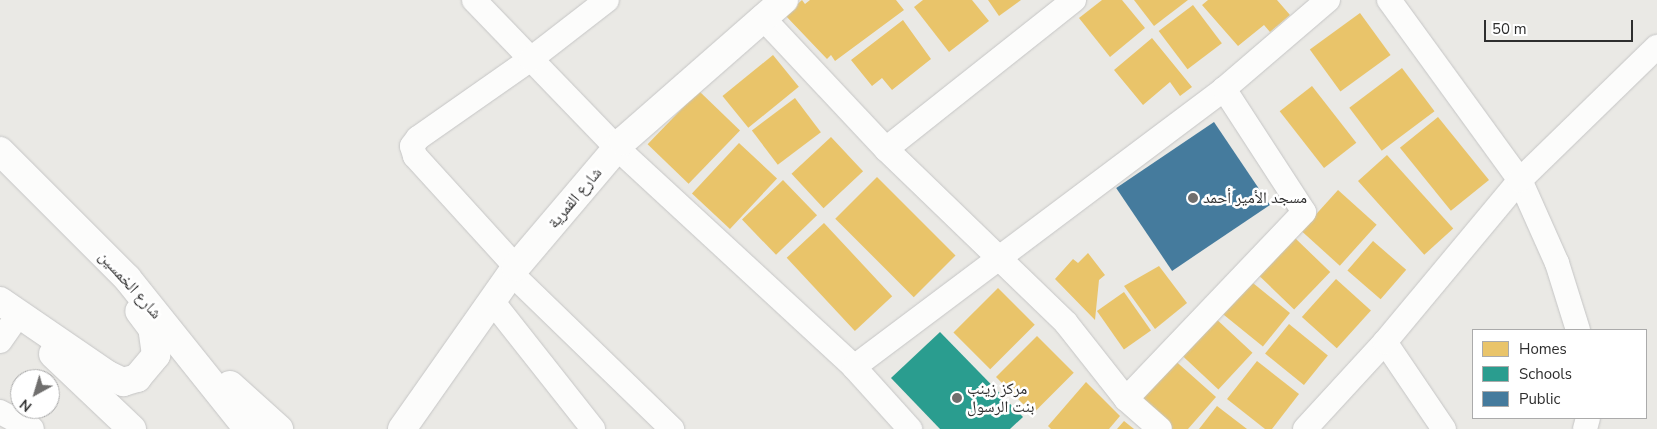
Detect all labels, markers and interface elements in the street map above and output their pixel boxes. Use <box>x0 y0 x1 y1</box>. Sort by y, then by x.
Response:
scale bar <box>1487 10 1636 42</box>
text: 50 m <box>1492 19 1527 39</box>
street label: شارع القمرية <box>544 164 606 232</box>
place label: مسجد الأمير أحمد <box>1203 188 1307 208</box>
marker: مسجد الأمير أحمد <box>1187 192 1199 204</box>
street label: شارع الخمسين <box>95 247 165 323</box>
legend <box>1472 329 1647 419</box>
text: Homes <box>1519 339 1567 359</box>
text: Schools <box>1519 364 1572 384</box>
north arrow <box>10 369 60 419</box>
place label: مركز زينب بنت الرسول <box>967 379 1034 417</box>
text: Public <box>1519 389 1560 409</box>
marker: مركز زينب بنت الرسول <box>951 392 963 404</box>
text: N <box>16 395 36 416</box>

